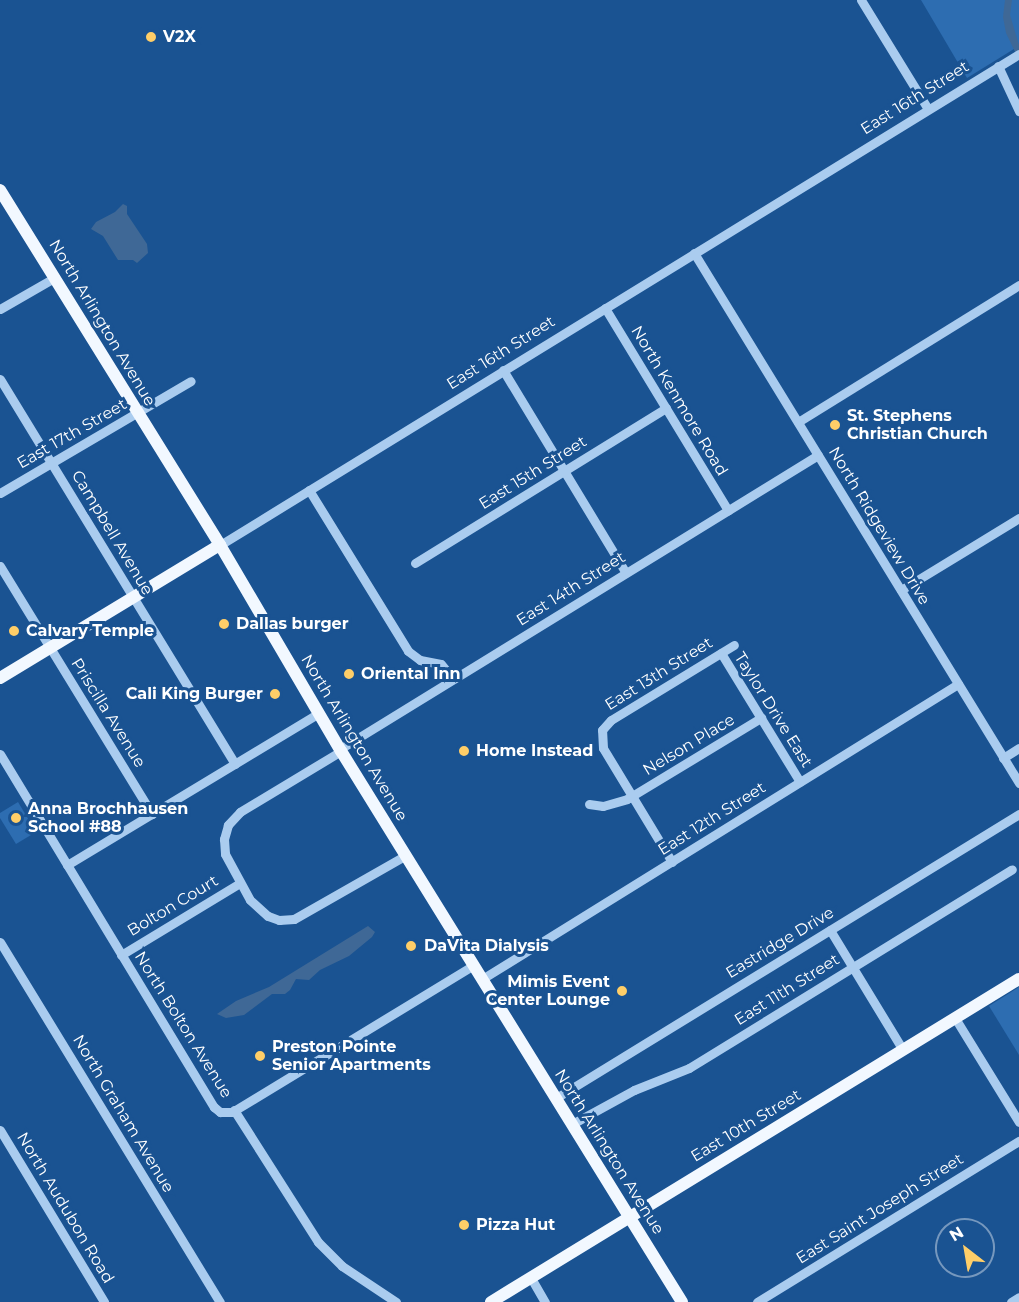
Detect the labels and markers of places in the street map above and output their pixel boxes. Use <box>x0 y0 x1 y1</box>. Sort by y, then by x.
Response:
place label: V2X <box>163 27 196 47</box>
marker: V2X <box>144 30 158 44</box>
place label: St. Stephens Christian Church <box>847 406 988 444</box>
marker: St. Stephens Christian Church <box>828 418 842 432</box>
place label: Dallas burger <box>236 614 349 634</box>
marker: Dallas burger <box>217 617 231 631</box>
place label: Calvary Temple <box>26 621 154 641</box>
marker: Calvary Temple <box>7 624 21 638</box>
place label: Oriental Inn <box>361 664 461 684</box>
marker: Oriental Inn <box>342 667 356 681</box>
place label: Cali King Burger <box>126 684 263 704</box>
marker: Cali King Burger <box>268 687 282 701</box>
place label: Home Instead <box>476 741 593 761</box>
marker: Home Instead <box>457 744 471 758</box>
place label: Anna Brochhausen School #88 <box>28 799 188 837</box>
marker: Anna Brochhausen School #88 <box>9 811 23 825</box>
place label: DaVita Dialysis <box>424 936 549 956</box>
marker: DaVita Dialysis <box>402 937 420 955</box>
place label: Mimis Event Center Lounge <box>486 972 610 1010</box>
marker: Mimis Event Center Lounge <box>615 984 629 998</box>
place label: Preston Pointe Senior Apartments <box>272 1037 431 1075</box>
marker: Preston Pointe Senior Apartments <box>253 1049 267 1063</box>
place label: Pizza Hut <box>476 1215 555 1235</box>
marker: Pizza Hut <box>457 1218 471 1232</box>

